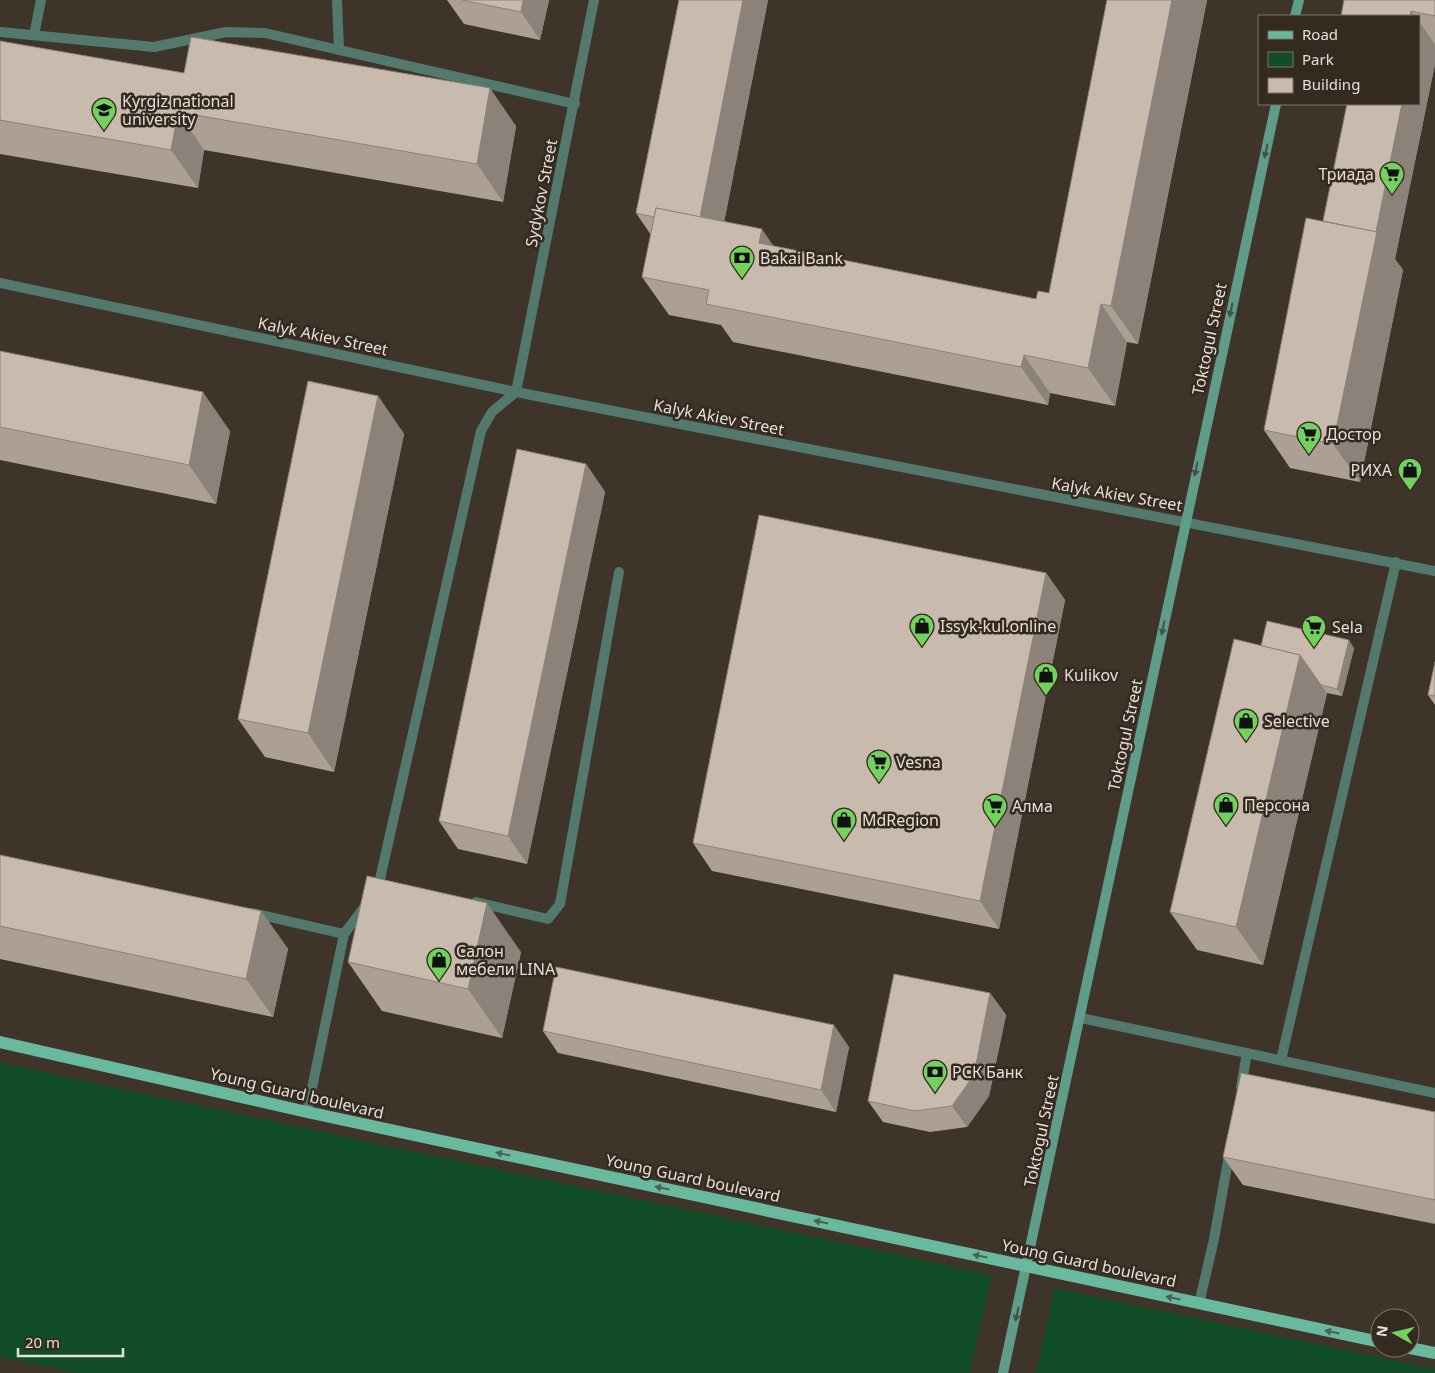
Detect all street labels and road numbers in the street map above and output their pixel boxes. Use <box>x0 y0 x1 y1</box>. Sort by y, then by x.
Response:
street label: Sydykov Street <box>520 137 562 249</box>
street label: Toktogul Street <box>1186 281 1232 397</box>
street label: Kalyk Akiev Street <box>256 311 390 361</box>
street label: Kalyk Akiev Street <box>652 394 786 440</box>
street label: Kalyk Akiev Street <box>1050 472 1184 516</box>
street label: Toktogul Street <box>1102 677 1148 793</box>
street label: Young Guard boulevard <box>208 1062 386 1124</box>
street label: Toktogul Street <box>1018 1073 1064 1189</box>
street label: Young Guard boulevard <box>604 1149 782 1207</box>
street label: Young Guard boulevard <box>1000 1234 1178 1292</box>

